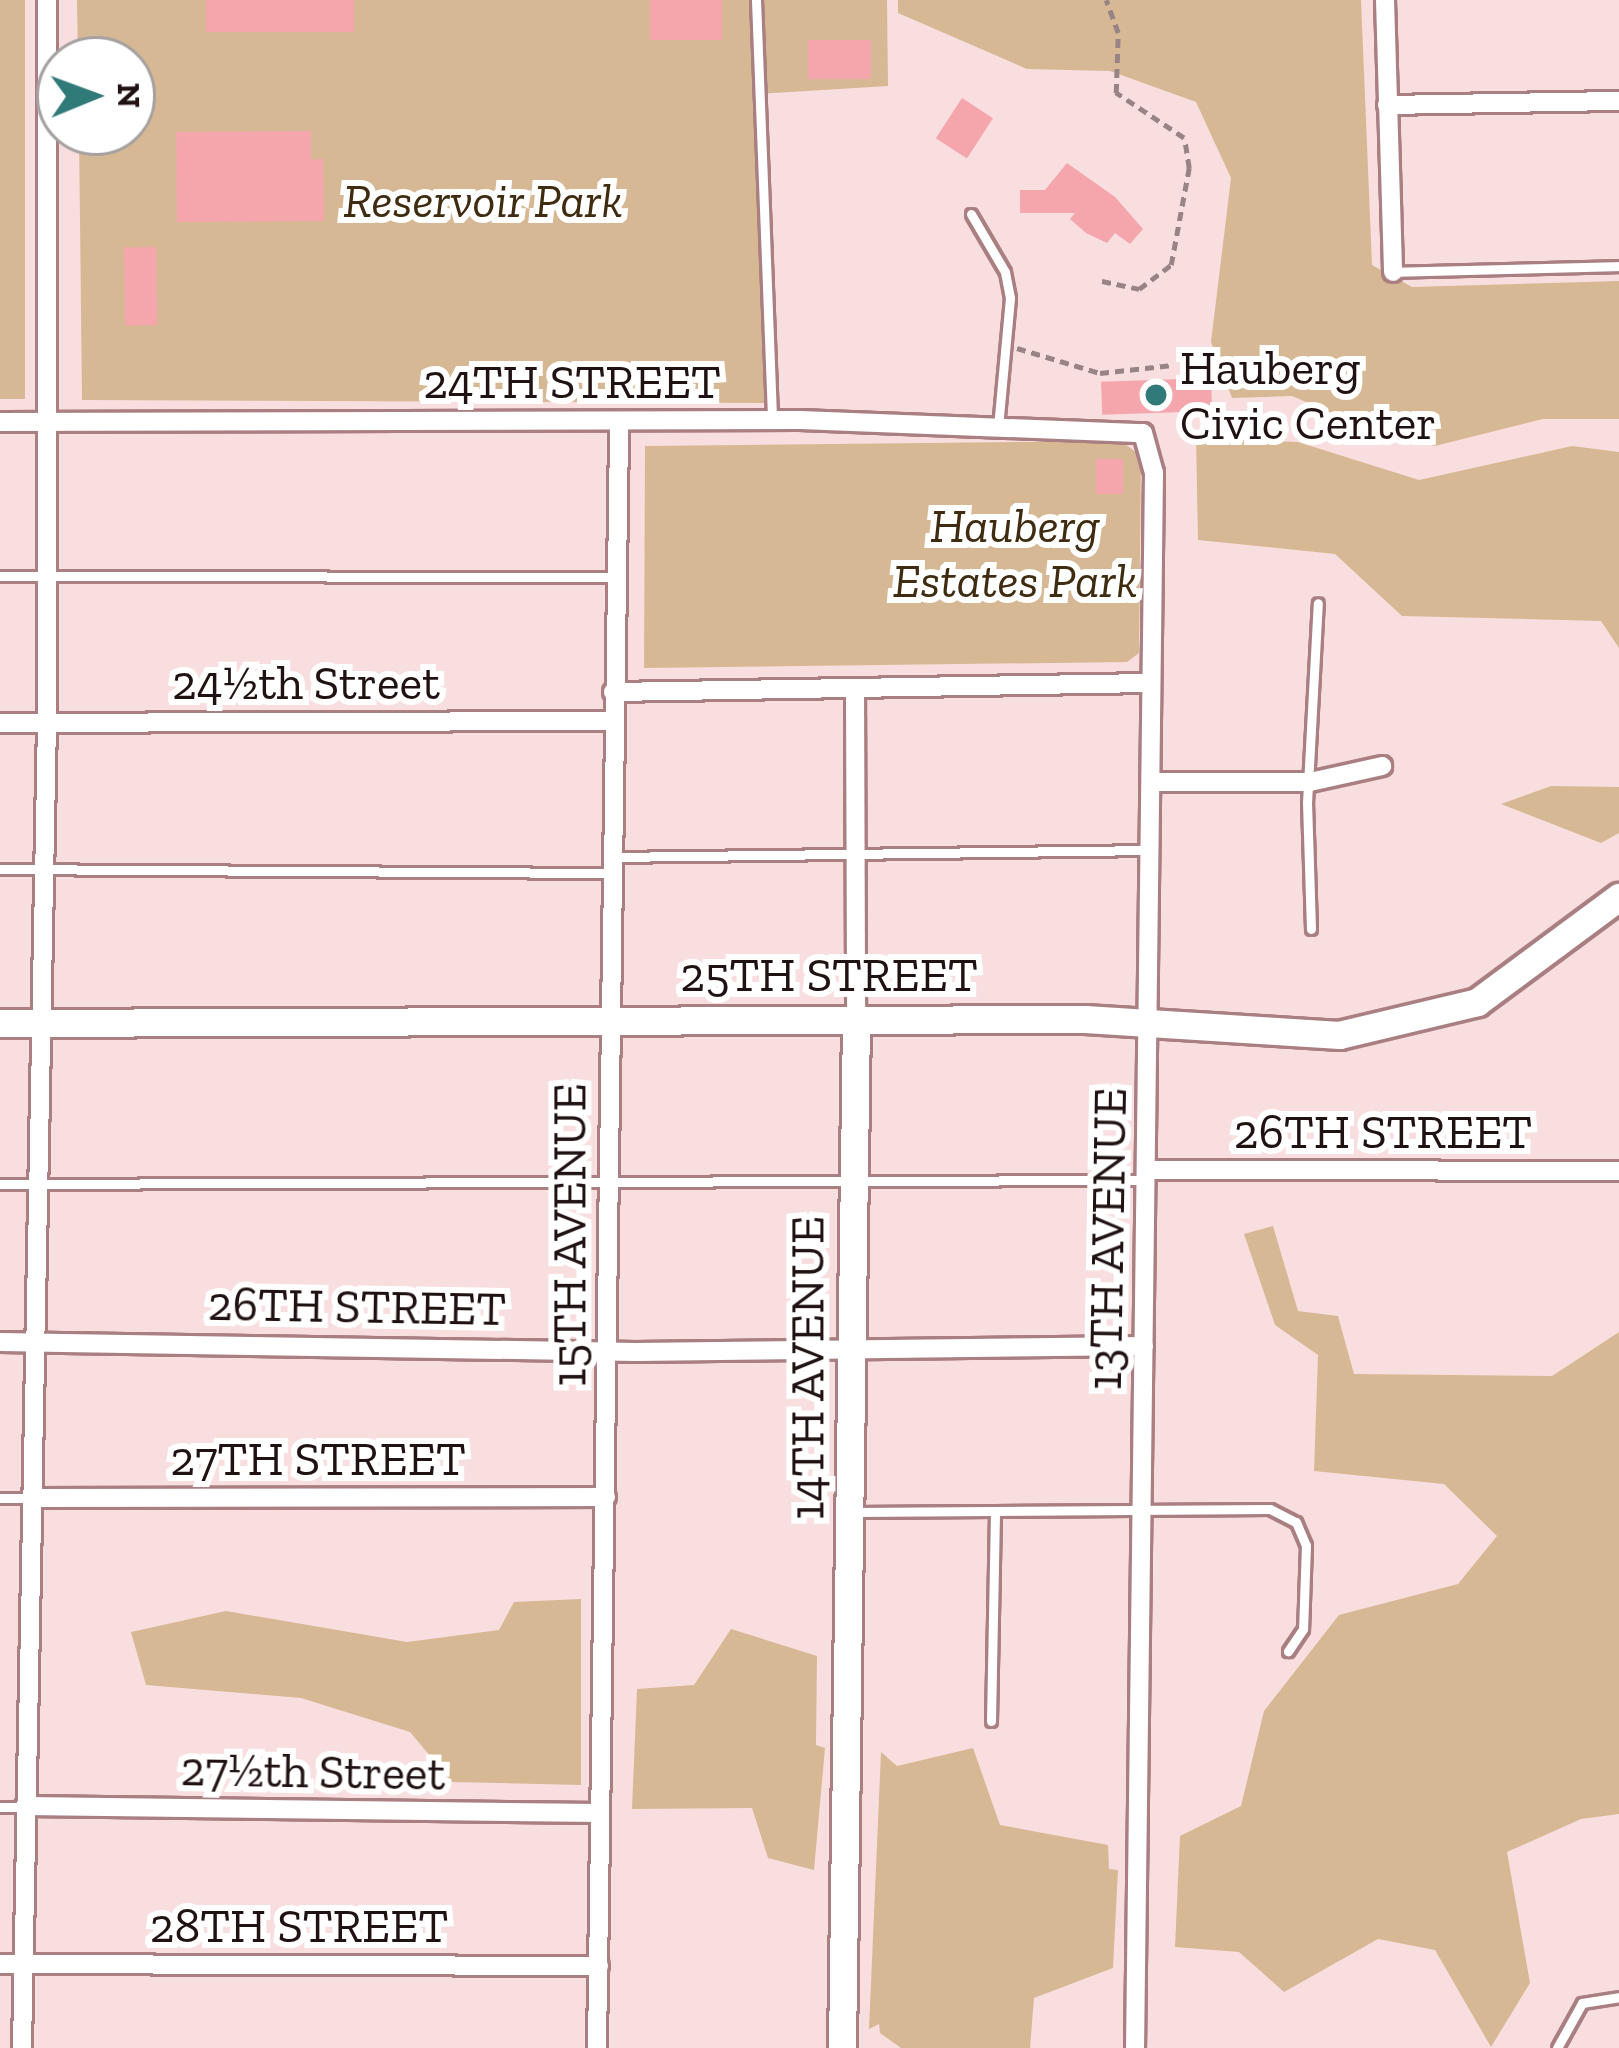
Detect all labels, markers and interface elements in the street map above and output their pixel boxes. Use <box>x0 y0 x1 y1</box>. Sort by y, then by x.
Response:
north arrow <box>36 36 156 156</box>
text: N <box>110 83 149 108</box>
park label: Reservoir Park <box>343 172 623 230</box>
place label: Hauberg Civic Center <box>1180 338 1436 451</box>
street label: 24TH STREET <box>423 353 721 411</box>
marker: Hauberg Civic Center <box>1143 382 1169 408</box>
park label: Hauberg Estates Park <box>893 496 1137 609</box>
street label: 24½th Street <box>172 654 440 712</box>
street label: 25TH STREET <box>680 946 978 1004</box>
street label: 15TH AVENUE <box>540 1082 598 1388</box>
street label: 13TH AVENUE <box>1076 1086 1138 1392</box>
street label: 26TH STREET <box>1234 1103 1532 1161</box>
street label: 14TH AVENUE <box>778 1215 836 1521</box>
street label: 26TH STREET <box>207 1275 507 1337</box>
street label: 27TH STREET <box>170 1430 466 1488</box>
street label: 27½th Street <box>180 1740 446 1802</box>
street label: 28TH STREET <box>150 1897 448 1955</box>

